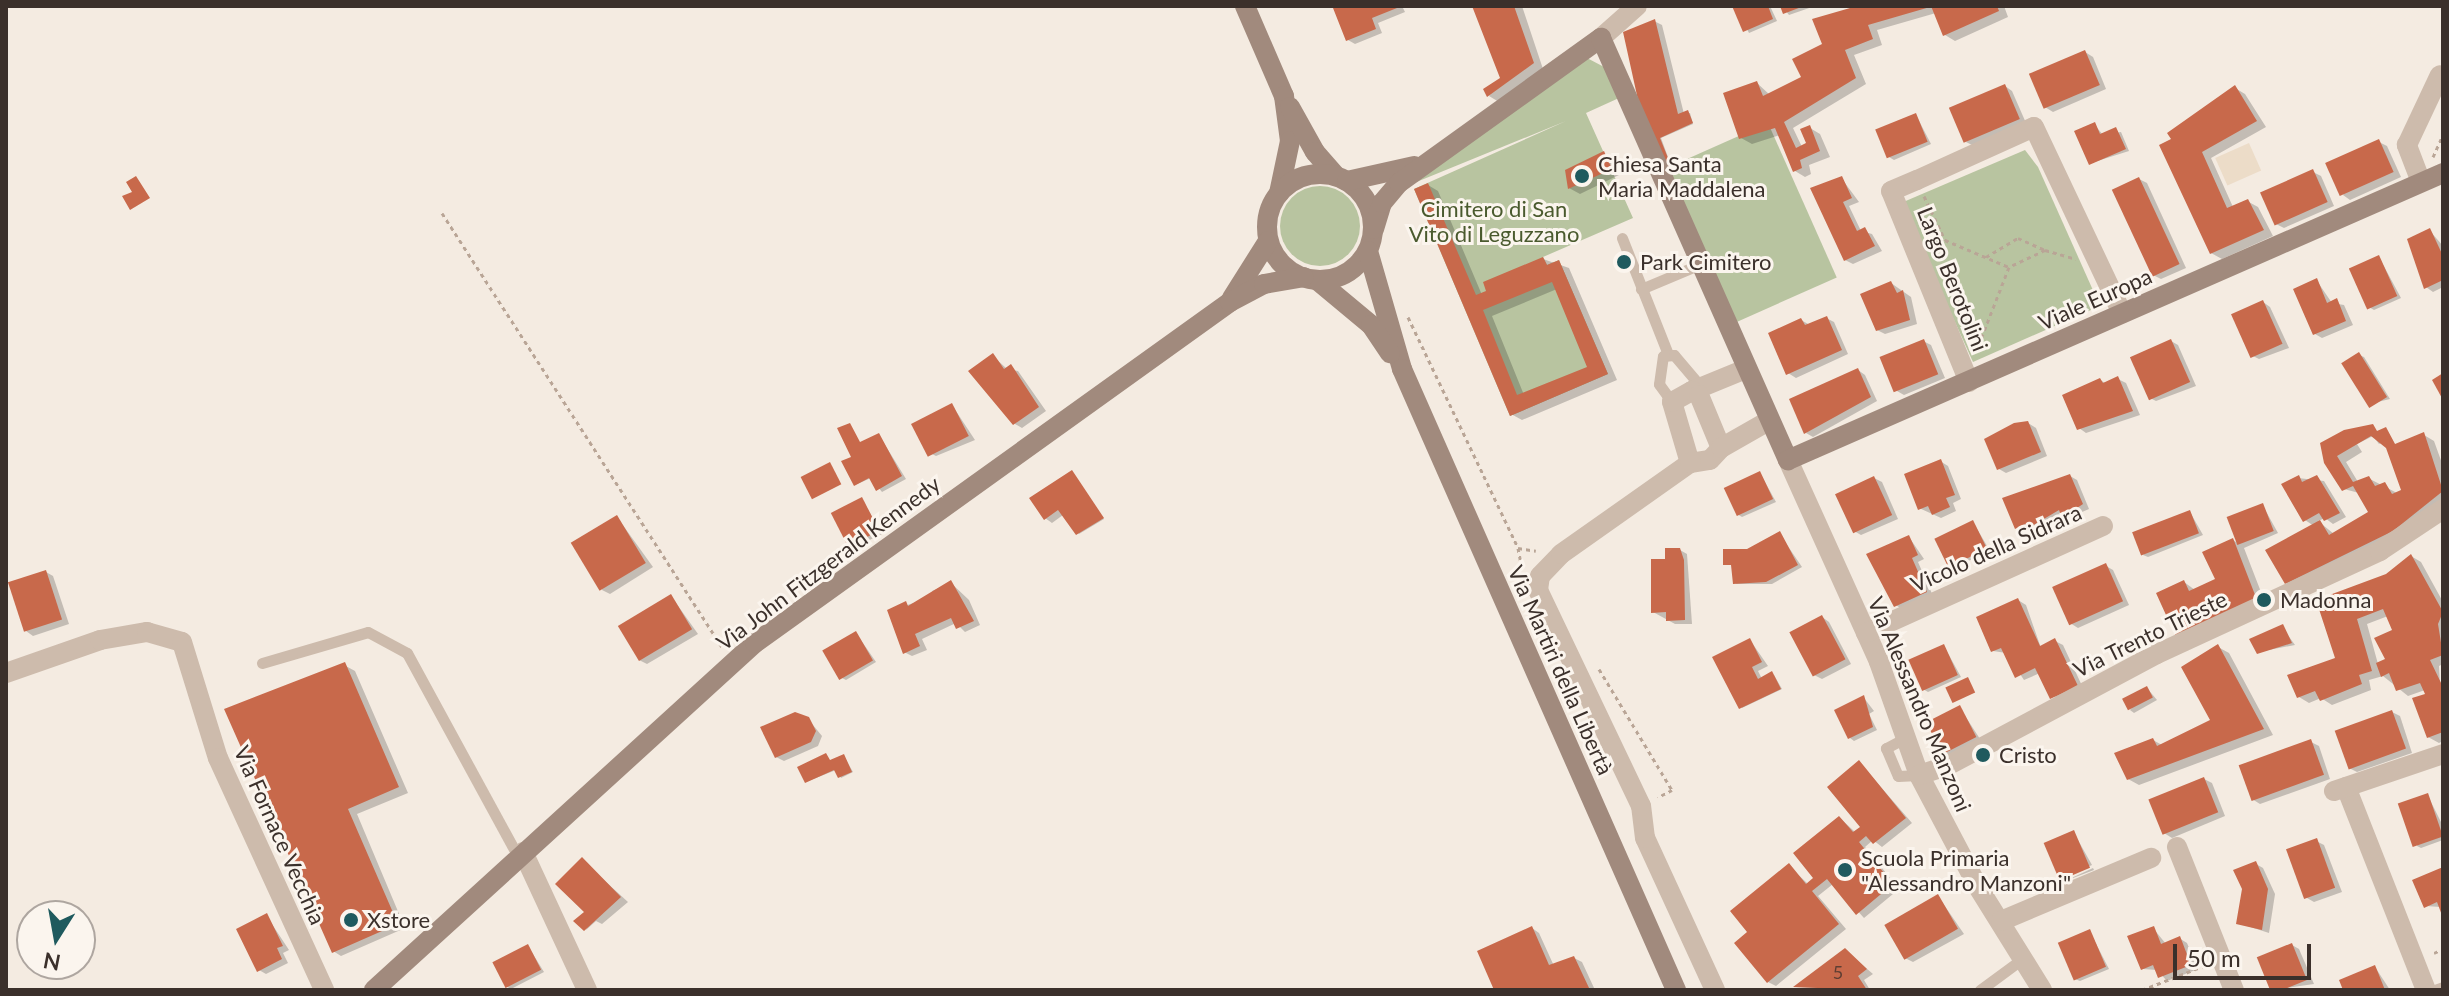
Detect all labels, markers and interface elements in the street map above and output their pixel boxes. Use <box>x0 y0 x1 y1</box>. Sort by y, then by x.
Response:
place label: Chiesa Santa Maria Maddalena <box>1598 150 1766 202</box>
marker: Chiesa Santa Maria Maddalena <box>1573 167 1591 185</box>
park label: Cimitero di San Vito di Leguzzano <box>1409 195 1579 246</box>
street label: Largo Berotolini <box>1912 203 1994 355</box>
place label: Park Cimitero <box>1640 249 1771 275</box>
marker: Park Cimitero <box>1615 253 1633 271</box>
street label: Viale Europa <box>2034 262 2156 336</box>
street label: Via John Fitzgerald Kennedy <box>711 470 945 656</box>
street label: Vicolo della Sidrara <box>1907 498 2085 598</box>
street label: Via Martiri della Libertà <box>1503 561 1619 779</box>
street label: Via Trento Trieste <box>2068 585 2232 683</box>
place label: Madonna <box>2280 587 2371 613</box>
marker: Madonna <box>2255 591 2273 609</box>
street label: Via Alessandro Manzoni <box>1863 592 1977 816</box>
street label: Via Fornace Vecchia <box>229 741 331 929</box>
place label: Cristo <box>1999 742 2057 768</box>
marker: Cristo <box>1974 746 1992 764</box>
place label: Scuola Primaria "Alessandro Manzoni" <box>1861 844 2071 896</box>
marker: Scuola Primaria "Alessandro Manzoni" <box>1836 861 1854 879</box>
north arrow <box>16 900 96 980</box>
place label: Xstore <box>367 907 430 933</box>
marker: Xstore <box>342 911 360 929</box>
scale bar <box>2177 928 2315 978</box>
text: 50 m <box>2187 943 2241 972</box>
text: N <box>41 947 63 977</box>
house number: 5 <box>1833 961 1843 983</box>

